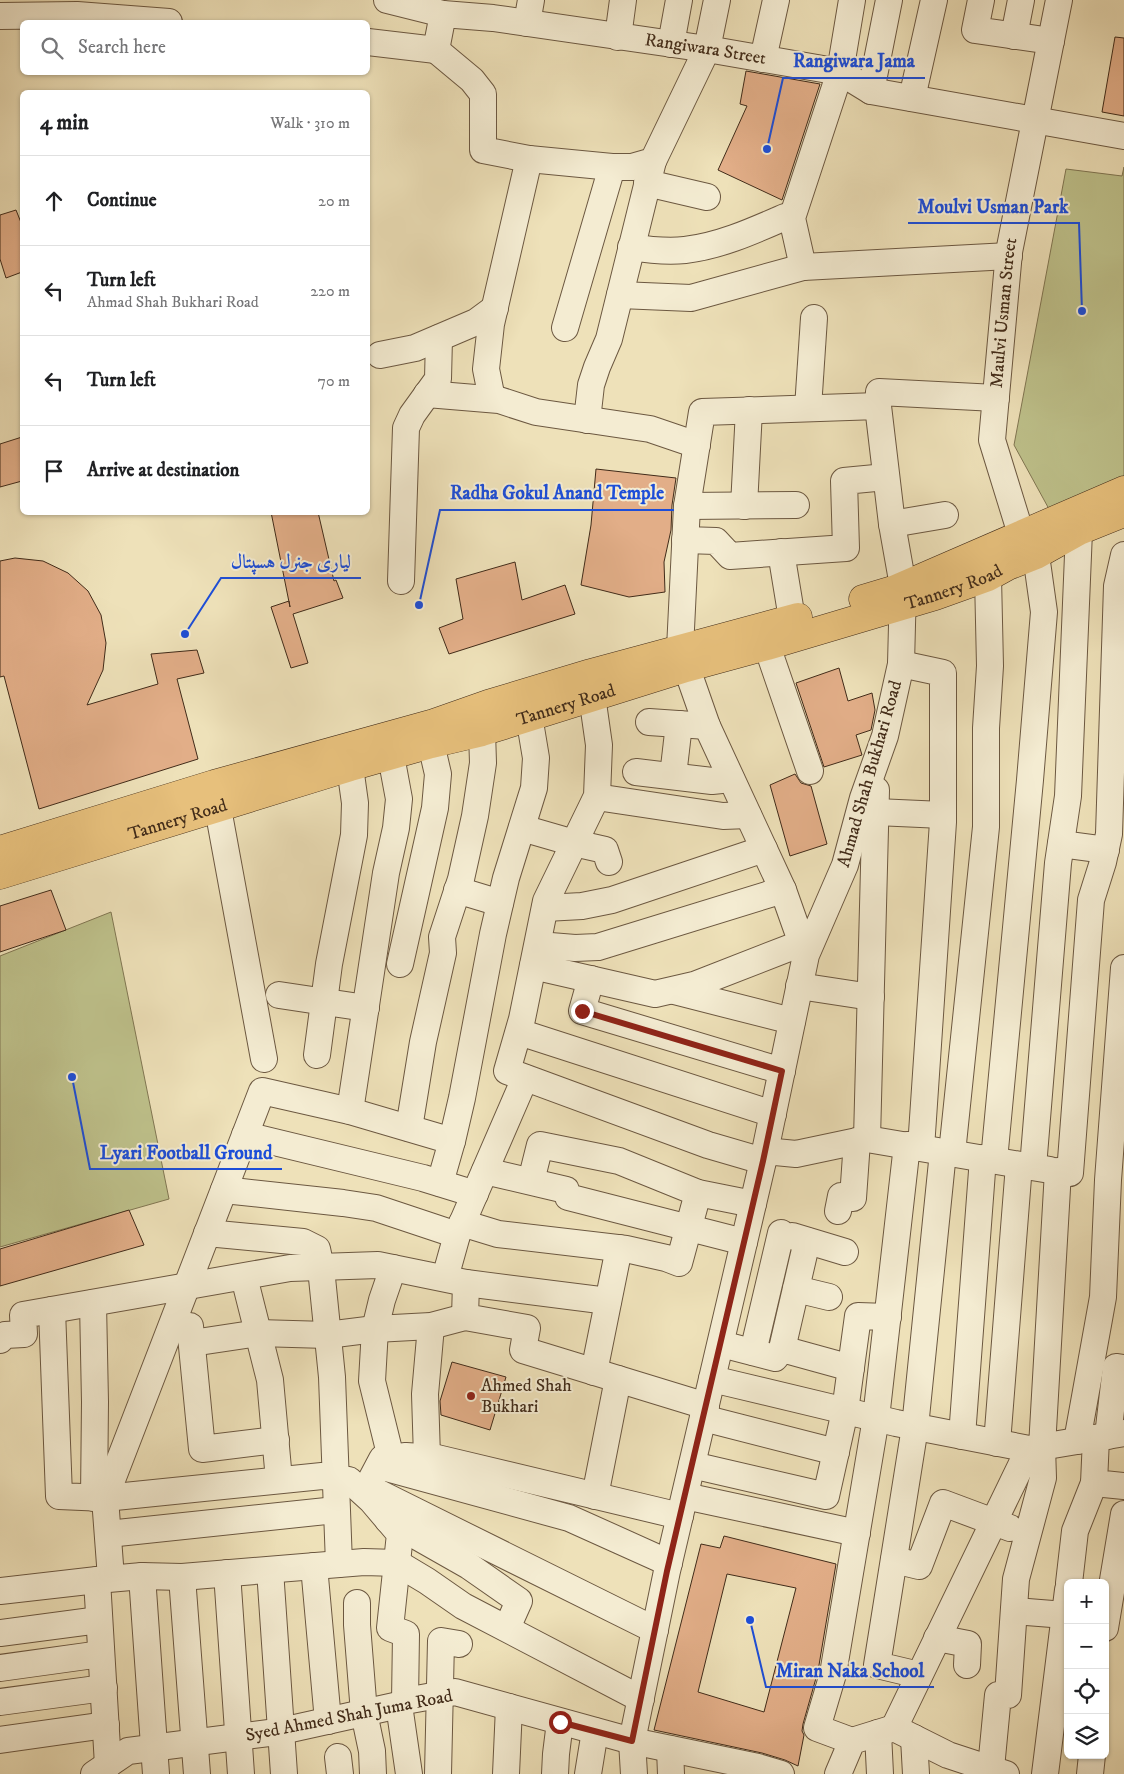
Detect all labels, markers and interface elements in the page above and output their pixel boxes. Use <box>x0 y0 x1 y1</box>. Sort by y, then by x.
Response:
search box <box>20 20 370 75</box>
street label: Rangiwara Street <box>643 29 768 70</box>
icon: search <box>38 34 66 62</box>
text: Search here <box>78 36 166 59</box>
callout: Rangiwara Jama <box>783 44 925 78</box>
text: Rangiwara Jama <box>793 50 916 73</box>
text: 4 min <box>40 110 89 136</box>
text: Walk · 310 m <box>270 113 350 133</box>
icon: ahead <box>40 187 68 215</box>
text: Continue <box>87 189 157 212</box>
callout: Moulvi Usman Park <box>908 189 1079 223</box>
text: 20 m <box>318 191 350 211</box>
text: Moulvi Usman Park <box>918 196 1069 219</box>
street label: Maulvi Usman Street <box>986 235 1023 389</box>
text: Turn left <box>87 269 156 292</box>
icon: left <box>40 277 68 305</box>
text: 220 m <box>310 281 350 301</box>
text: Ahmad Shah Bukhari Road <box>87 292 259 312</box>
icon: left <box>40 367 68 395</box>
text: Turn left <box>87 369 156 392</box>
text: 70 m <box>318 371 350 391</box>
icon: arrive <box>40 457 68 485</box>
text: Arrive at destination <box>87 459 239 482</box>
callout: Radha Gokul Anand Temple <box>440 476 674 510</box>
text: Radha Gokul Anand Temple <box>450 482 664 505</box>
callout: لیاری جنرل ہسپتال <box>221 544 361 578</box>
text: لیاری جنرل ہسپتال <box>231 551 351 575</box>
street label: Tannery Road <box>902 560 1006 615</box>
street label: Ahmad Shah Bukhari Road <box>833 678 907 870</box>
street label: Tannery Road <box>514 680 618 731</box>
street label: Tannery Road <box>126 795 230 846</box>
route end <box>571 1000 594 1023</box>
callout: Lyari Football Ground <box>90 1135 282 1169</box>
text: Lyari Football Ground <box>100 1142 273 1165</box>
place label: Ahmed Shah Bukhari <box>481 1375 572 1418</box>
marker: Ahmed Shah Bukhari <box>465 1390 477 1402</box>
map controls <box>1064 1579 1109 1759</box>
button: + <box>1064 1579 1109 1624</box>
button: − <box>1064 1624 1109 1669</box>
callout: Miran Naka School <box>766 1653 934 1687</box>
text: Miran Naka School <box>776 1660 924 1683</box>
button: locate <box>1064 1669 1109 1714</box>
street label: Syed Ahmed Shah Juma Road <box>244 1685 454 1747</box>
route start <box>549 1711 572 1734</box>
button: layers <box>1064 1714 1109 1759</box>

